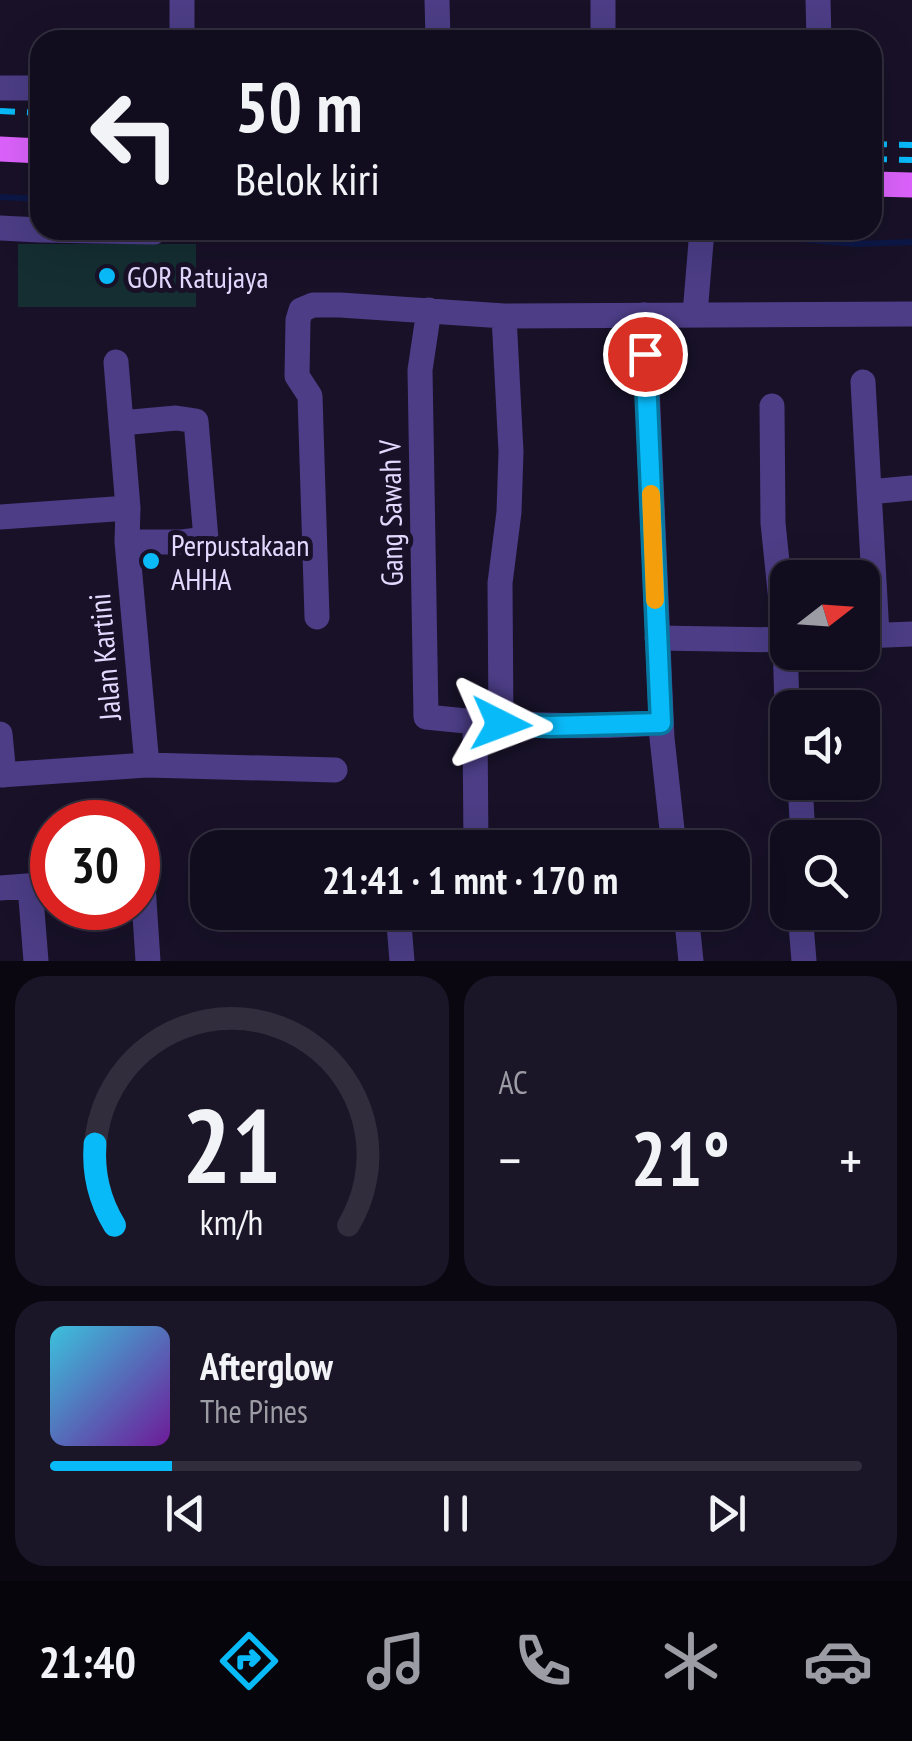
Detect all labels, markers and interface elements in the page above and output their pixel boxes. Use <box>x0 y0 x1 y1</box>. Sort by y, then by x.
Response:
text: 50 m <box>235 61 363 151</box>
icon: left <box>70 70 200 200</box>
text: Belok kiri <box>235 149 380 207</box>
place label: GOR Ratujaya <box>127 257 268 296</box>
marker: GOR Ratujaya <box>96 265 118 287</box>
pin <box>603 312 688 397</box>
icon: arrive <box>618 327 673 382</box>
street label: Gang Sawah V <box>369 439 411 587</box>
place label: Perpustakaan AHHA <box>171 525 310 598</box>
marker: Perpustakaan AHHA <box>140 550 162 572</box>
north arrow <box>770 560 880 670</box>
map controls <box>770 560 880 930</box>
street label: Jalan Kartini <box>79 592 129 723</box>
position arrow <box>449 672 553 776</box>
button: sound <box>770 690 880 800</box>
speed limit sign: 30 <box>30 800 160 930</box>
button: search <box>770 820 880 930</box>
text: 21:41 · 1 mnt · 170 m <box>322 855 618 904</box>
text: AC <box>499 1061 528 1103</box>
text: 21 <box>182 1077 281 1212</box>
text: 21° <box>631 1110 730 1207</box>
text: − <box>499 1124 521 1195</box>
text: + <box>839 1124 862 1195</box>
text: km/h <box>200 1199 263 1245</box>
text: Afterglow <box>200 1341 333 1390</box>
text: The Pines <box>200 1390 308 1432</box>
icon: previous <box>158 1486 213 1541</box>
icon: pause <box>428 1486 483 1541</box>
icon: next <box>699 1486 754 1541</box>
icon: directions <box>214 1626 284 1696</box>
icon: music <box>361 1626 431 1696</box>
icon: phone <box>508 1626 578 1696</box>
icon: climate <box>656 1626 726 1696</box>
icon: car <box>803 1626 873 1696</box>
text: 21:40 <box>39 1632 136 1690</box>

